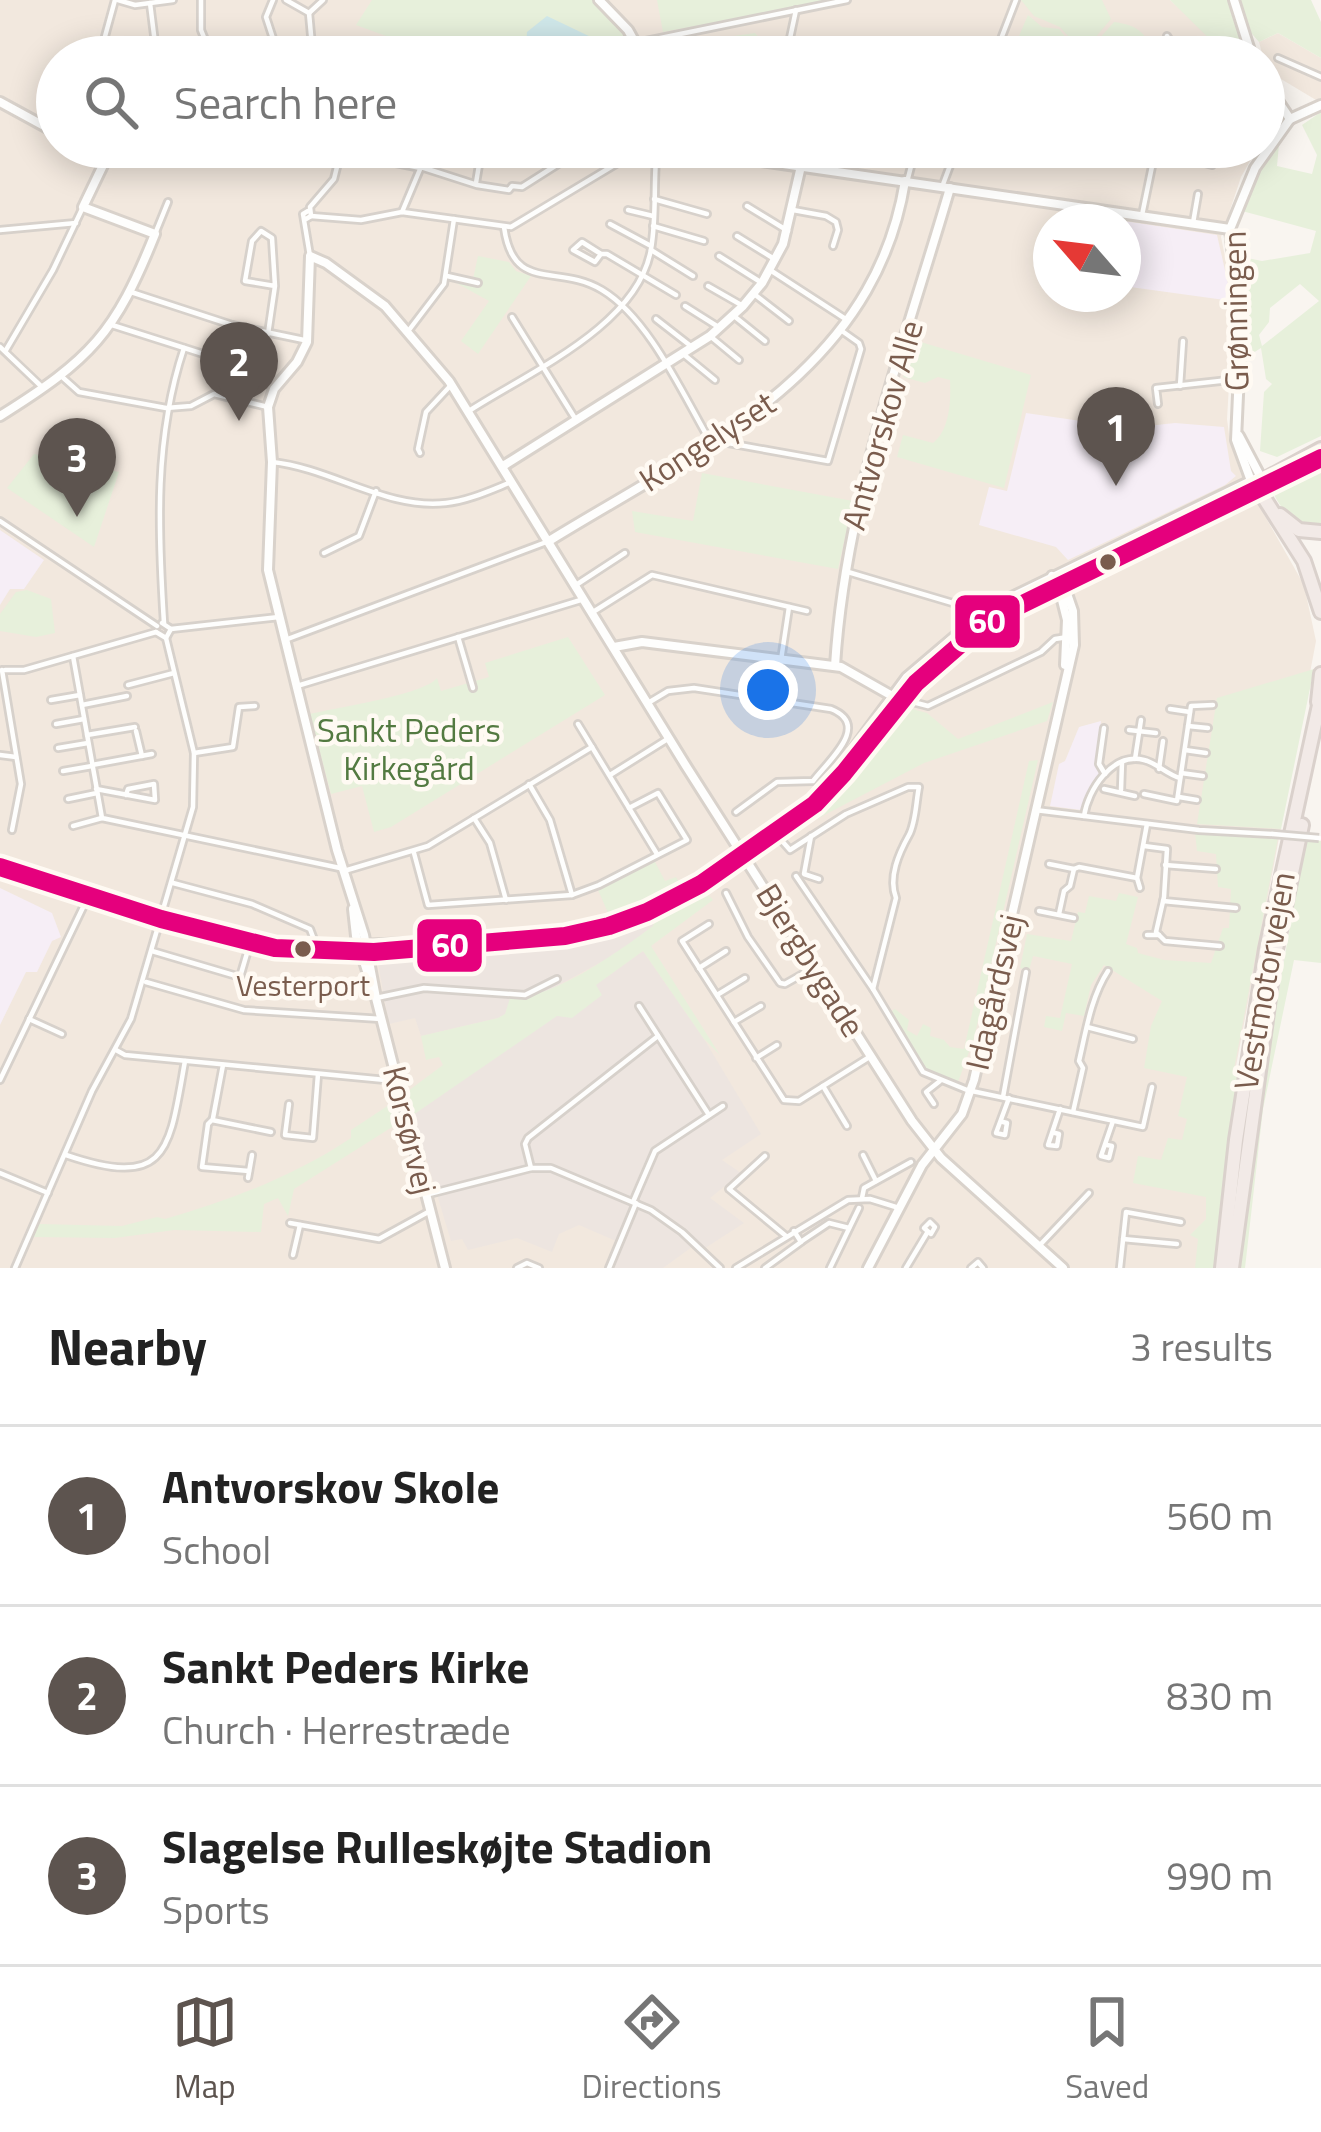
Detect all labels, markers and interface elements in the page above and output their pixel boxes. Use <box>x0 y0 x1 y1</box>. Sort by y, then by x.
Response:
search box <box>36 36 1285 168</box>
text: Search here <box>174 68 397 136</box>
icon: search <box>78 69 144 135</box>
north arrow <box>1033 204 1141 312</box>
street label: Grønningen <box>1209 230 1261 392</box>
street label: Antvorskov Alle <box>828 314 936 536</box>
pin: 2 <box>200 322 278 421</box>
street label: Kongelyset <box>629 378 785 504</box>
pin: 1 <box>1077 387 1155 486</box>
pin: 3 <box>38 418 116 517</box>
unlabelled marker <box>1097 551 1119 573</box>
line badge: 60 <box>953 593 1022 650</box>
text: 60 <box>969 596 1005 646</box>
your location <box>738 660 798 720</box>
park label: Sankt Peders Kirkegård <box>317 705 501 793</box>
street label: Vestmotorvejen <box>1220 868 1308 1094</box>
street label: Bjergbygade <box>744 874 878 1046</box>
street label: Idagårdsvej <box>952 909 1036 1075</box>
line badge: 60 <box>415 917 484 974</box>
text: 60 <box>432 920 468 970</box>
marker: Vesterport <box>292 938 314 960</box>
place label: Vesterport <box>236 962 371 1008</box>
street label: Korsørvej <box>370 1061 450 1199</box>
text: Nearby <box>48 1307 207 1385</box>
text: 3 results <box>1130 1317 1273 1376</box>
text: Antvorskov Skole <box>162 1452 499 1520</box>
text: 1 <box>76 1486 98 1545</box>
text: 560 m <box>1166 1486 1273 1545</box>
text: School <box>162 1520 271 1579</box>
text: Sankt Peders Kirke <box>162 1632 530 1700</box>
text: 2 <box>76 1666 98 1725</box>
text: 830 m <box>1166 1666 1273 1725</box>
text: Church · Herrestræde <box>162 1700 511 1759</box>
text: Slagelse Rulleskøjte Stadion <box>162 1812 713 1880</box>
text: 3 <box>76 1846 98 1905</box>
text: 990 m <box>1166 1846 1273 1905</box>
text: Sports <box>162 1880 270 1939</box>
tab: Map <box>172 1989 238 2111</box>
tab: Directions <box>582 1989 721 2111</box>
tab: Saved <box>1065 1989 1149 2111</box>

